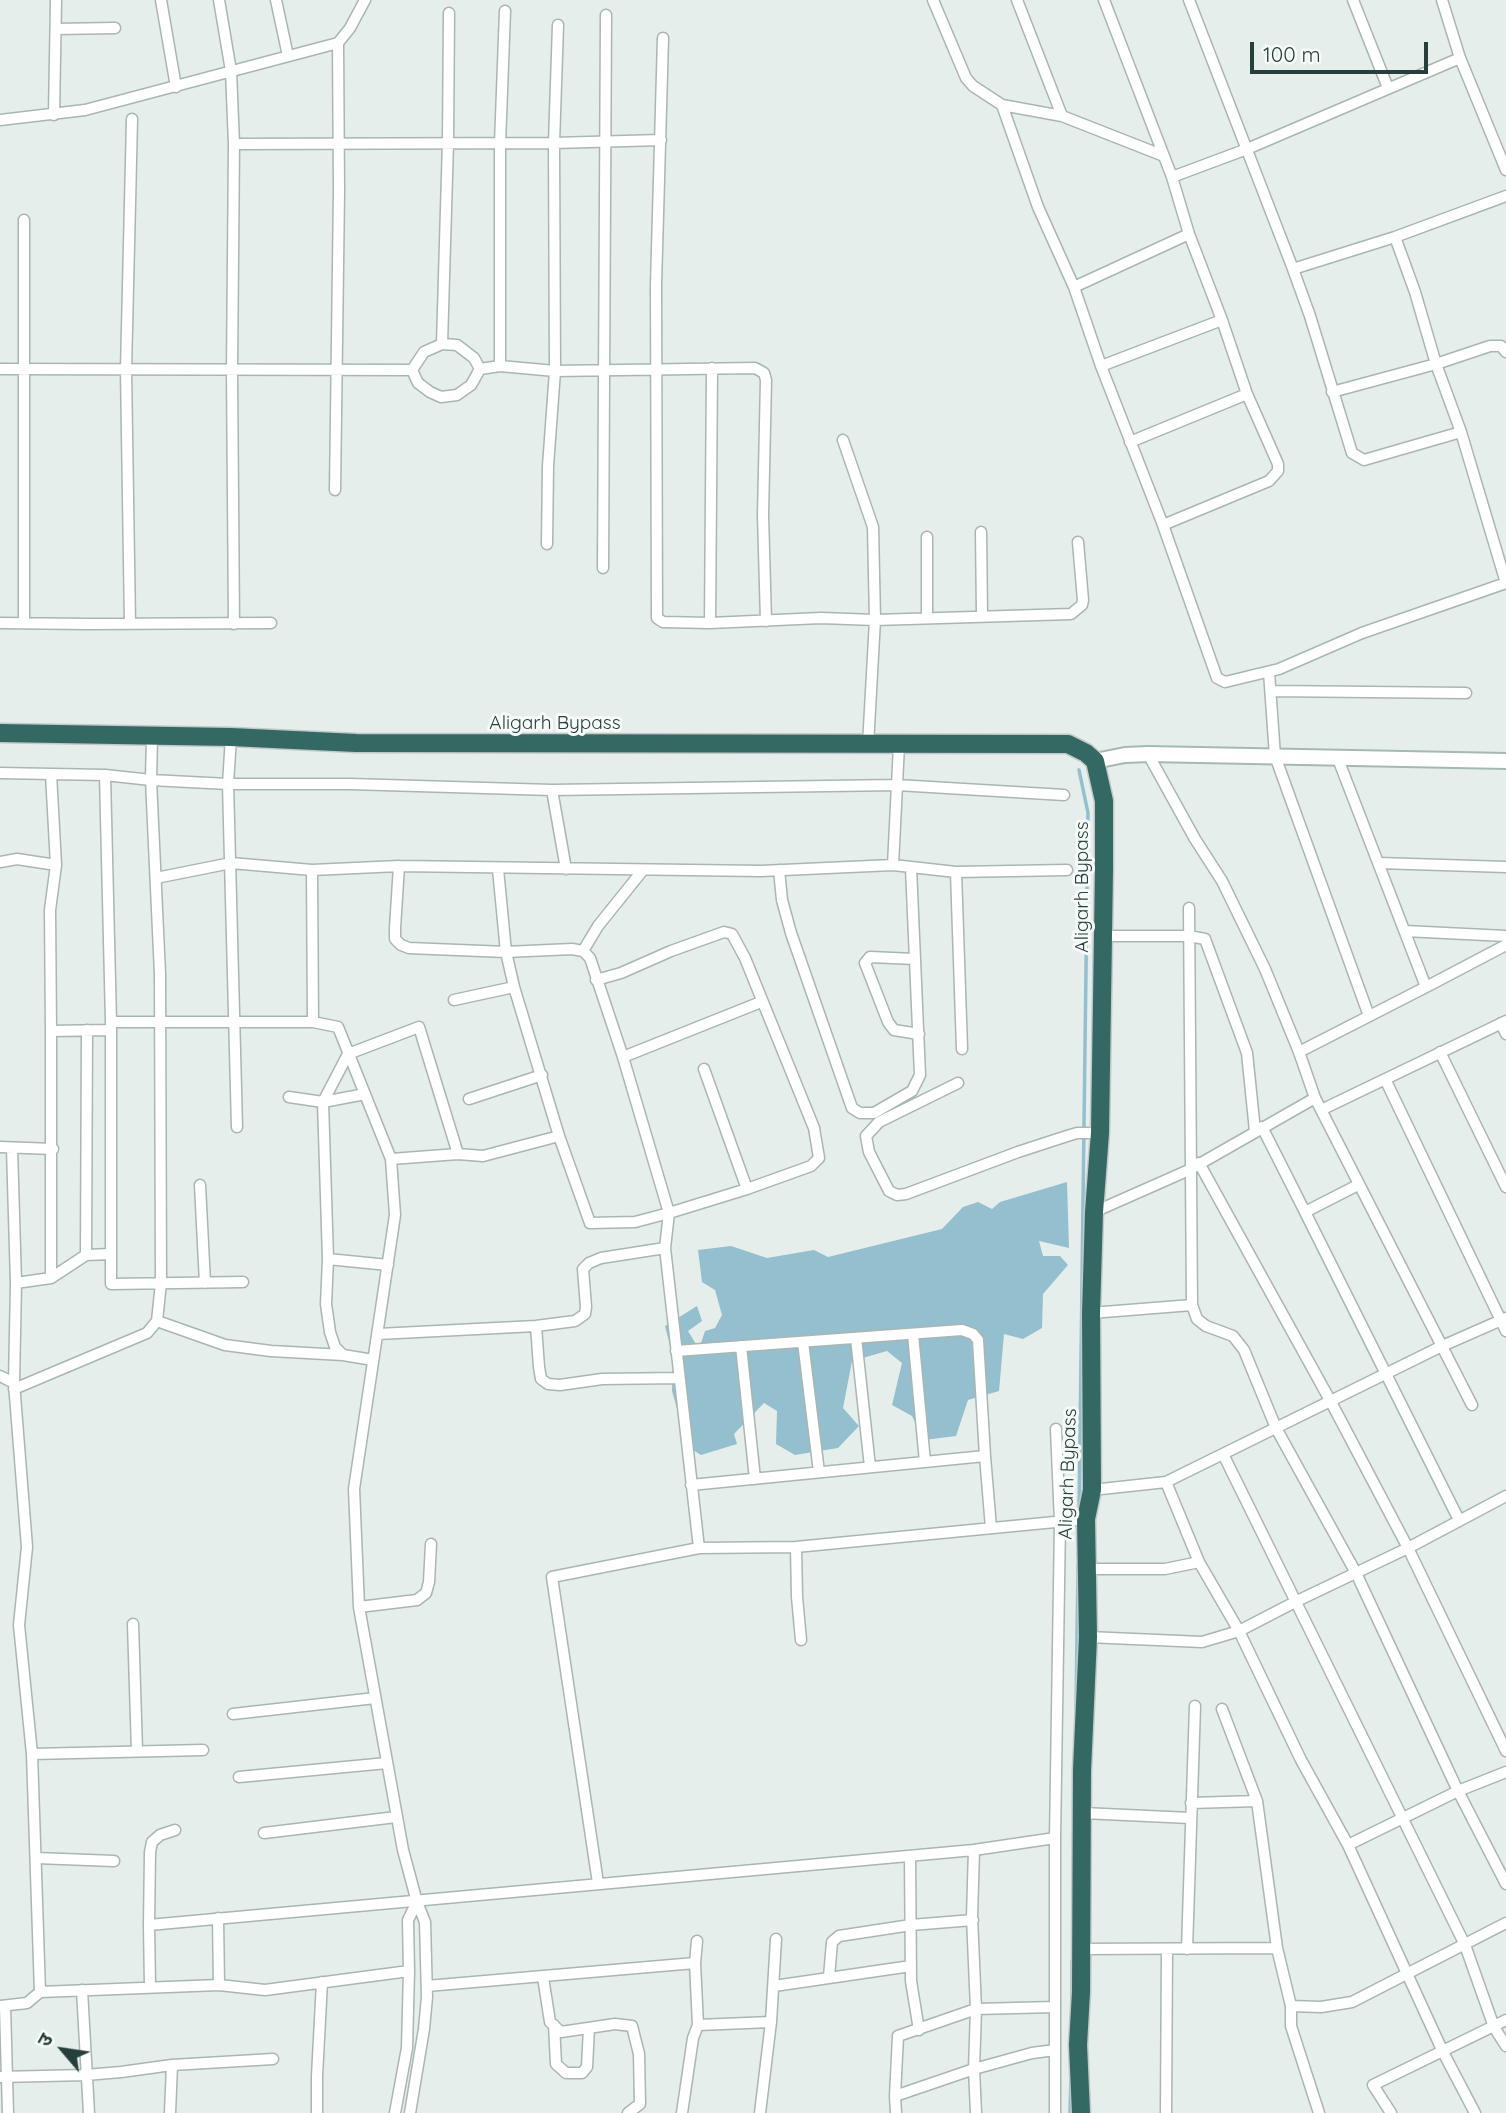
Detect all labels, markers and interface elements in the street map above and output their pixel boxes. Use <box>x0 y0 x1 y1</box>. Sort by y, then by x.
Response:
scale bar <box>1254 28 1432 72</box>
text: 100 m <box>1263 41 1321 67</box>
street label: Aligarh Bypass <box>489 712 621 734</box>
street label: Aligarh Bypass <box>1071 821 1093 953</box>
street label: Aligarh Bypass <box>1054 1408 1082 1540</box>
north arrow <box>28 2015 98 2085</box>
text: उ <box>31 2029 58 2051</box>

